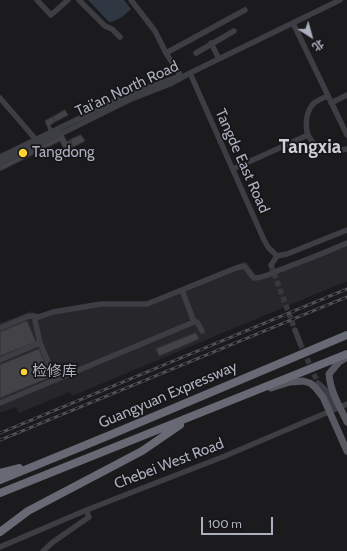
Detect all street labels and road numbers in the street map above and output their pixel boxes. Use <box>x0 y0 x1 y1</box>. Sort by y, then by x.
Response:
street label: Tai'an North Road <box>73 57 181 121</box>
street label: Tangde East Road <box>211 106 273 216</box>
street label: Guangyuan Expressway <box>96 358 240 432</box>
street label: Chebei West Road <box>112 435 226 493</box>

